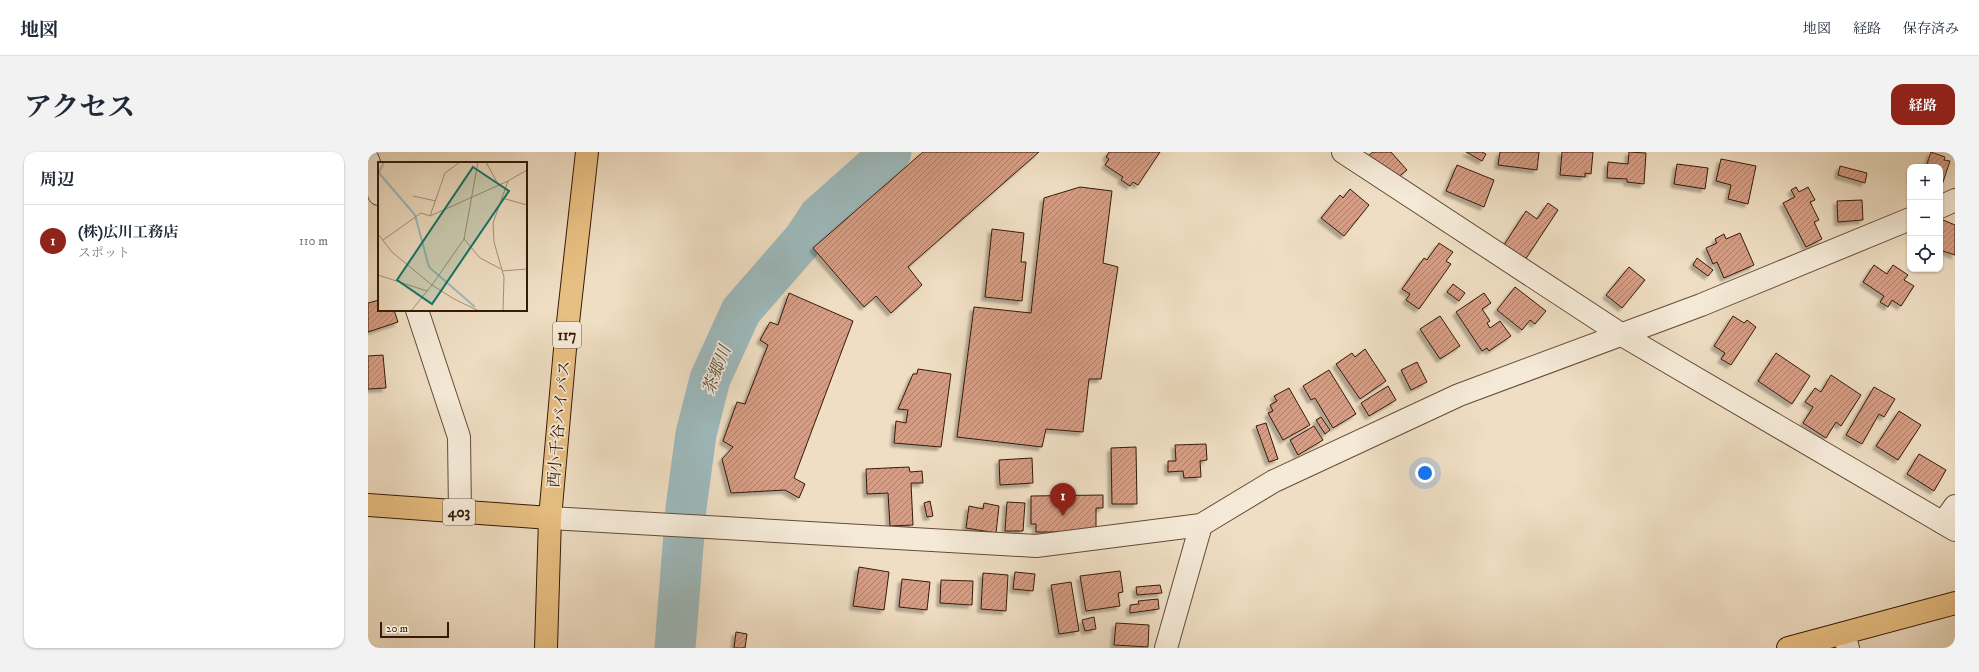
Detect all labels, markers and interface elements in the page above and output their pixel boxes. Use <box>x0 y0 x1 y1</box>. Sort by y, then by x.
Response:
text: 地図 <box>20 19 58 42</box>
text: 地図 <box>1803 20 1831 38</box>
text: 経路 <box>1853 20 1881 38</box>
text: 保存済み <box>1903 20 1959 38</box>
button: 経路 <box>1891 84 1955 125</box>
text: アクセス <box>24 90 135 125</box>
inset map <box>378 162 527 311</box>
map controls <box>1907 164 1943 272</box>
button: + <box>1907 164 1943 200</box>
text: 周辺 <box>40 169 74 191</box>
button: − <box>1907 200 1943 236</box>
text: (株)広川工務店 <box>78 223 178 242</box>
text: 1 <box>51 233 55 249</box>
text: 110 m <box>299 233 328 249</box>
button: locate <box>1907 236 1943 272</box>
text: スポット <box>78 245 130 261</box>
road number: 117 <box>553 322 581 348</box>
water label: 茶郷川 <box>698 341 737 398</box>
street label: 西小千谷バイパス <box>543 360 575 489</box>
your location <box>1415 463 1435 483</box>
pin: 1 <box>1050 483 1076 516</box>
road number: 403 <box>443 499 475 525</box>
scale bar <box>380 620 449 639</box>
text: 20 m <box>386 622 408 636</box>

